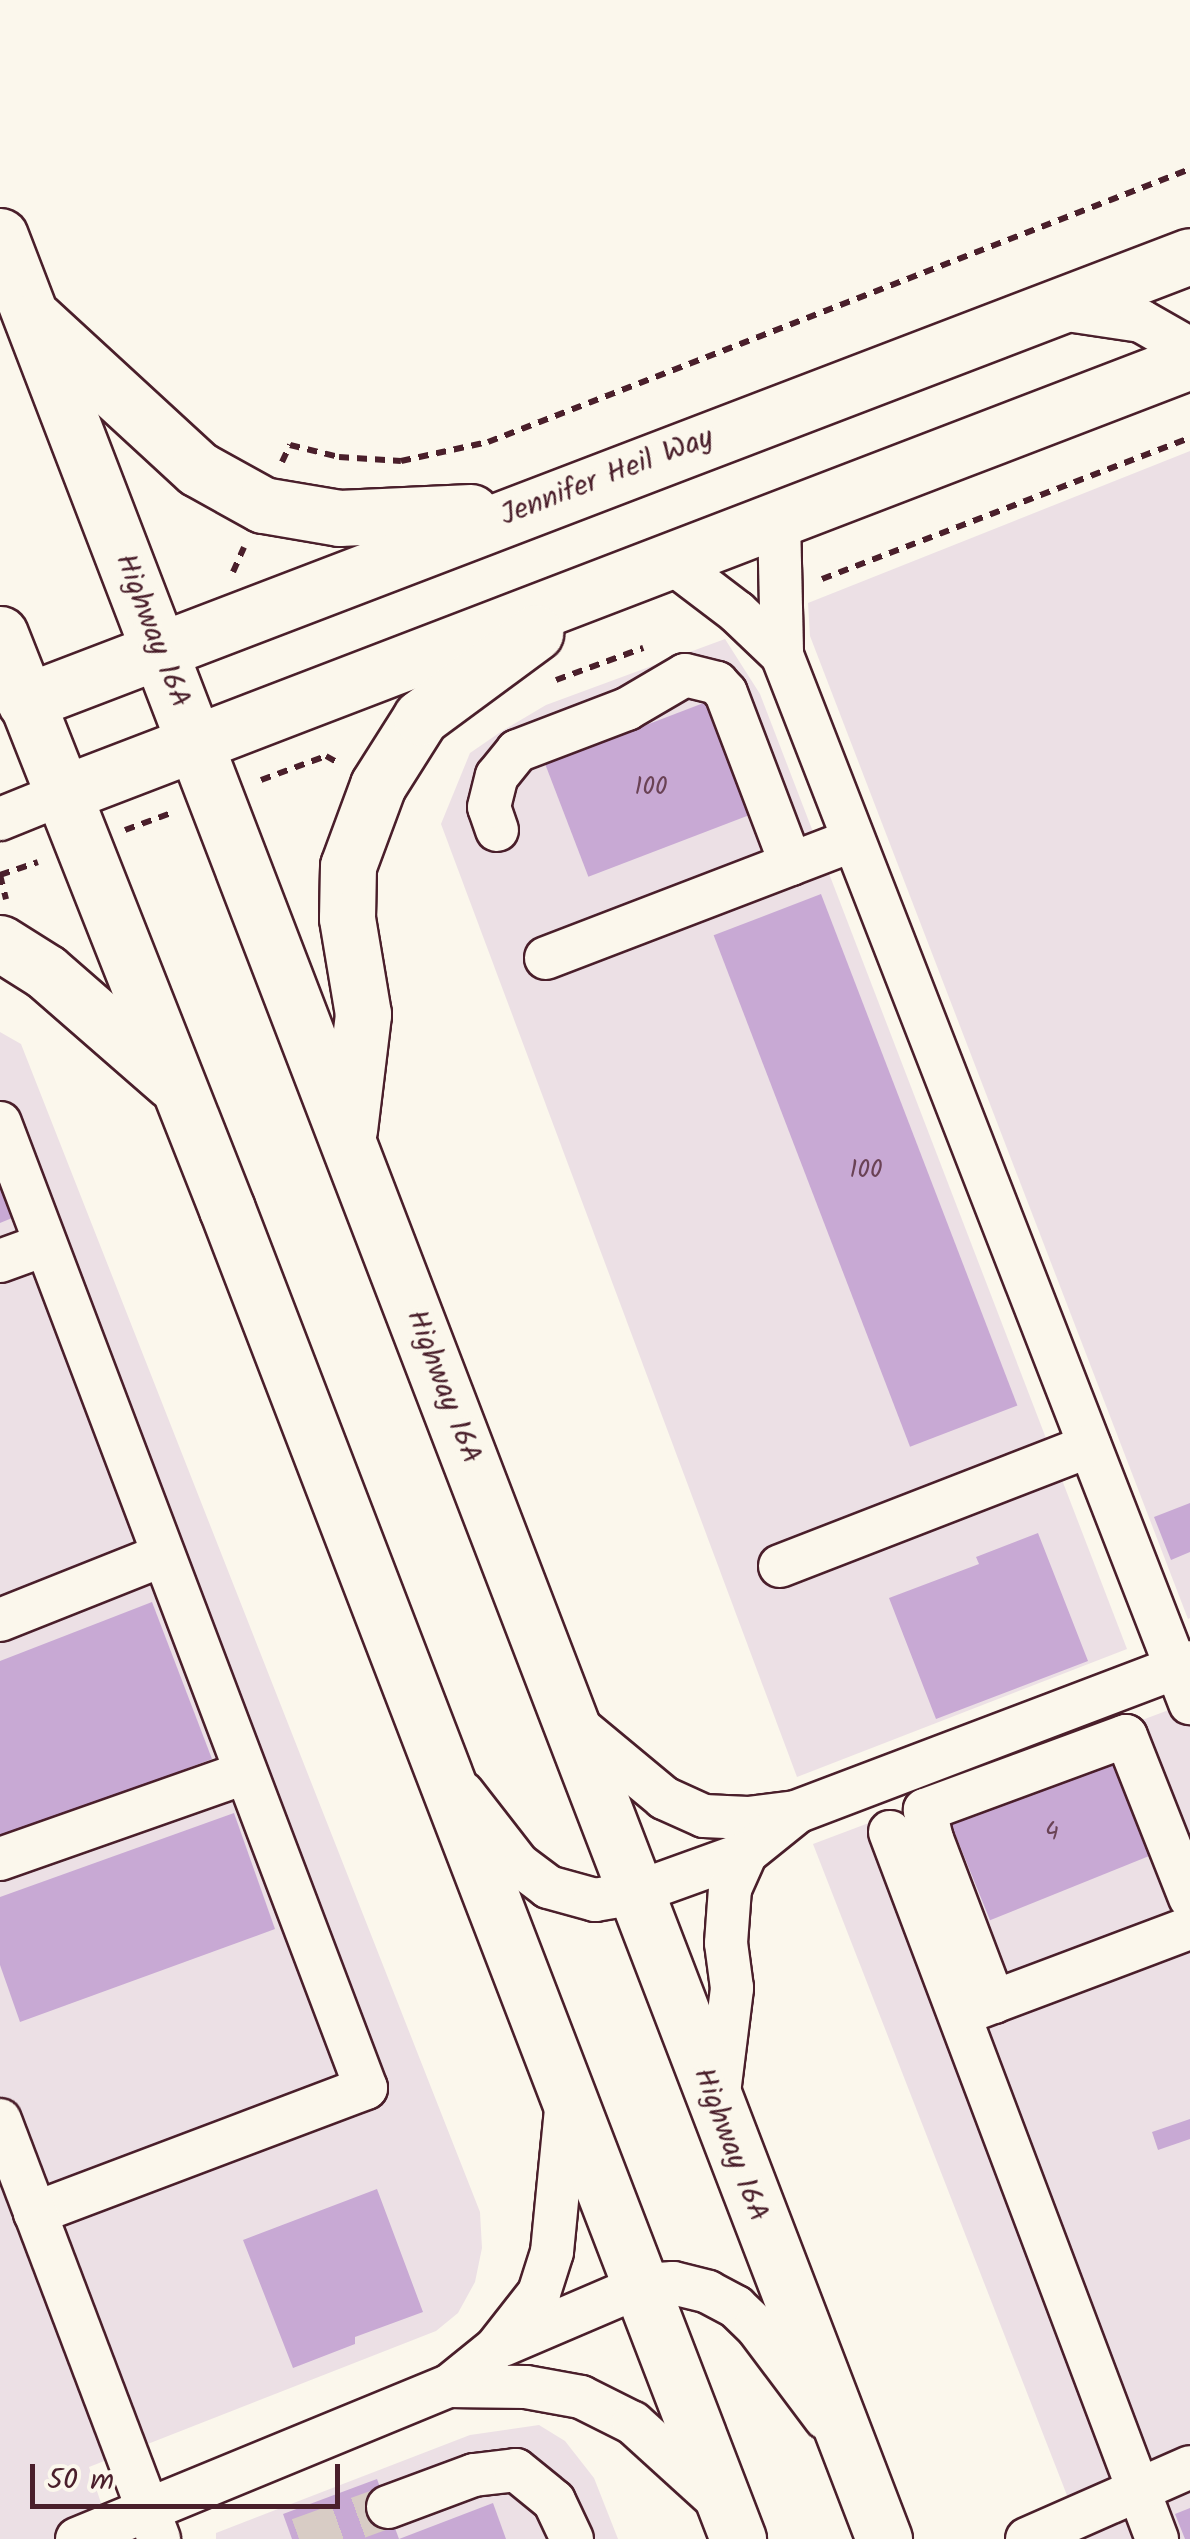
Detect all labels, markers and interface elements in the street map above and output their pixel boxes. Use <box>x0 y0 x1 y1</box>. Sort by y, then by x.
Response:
street label: Jennifer Heil Way <box>495 420 719 534</box>
street label: Highway 16A <box>106 549 198 713</box>
house number: 100 <box>635 772 667 802</box>
house number: 100 <box>850 1155 882 1185</box>
street label: Highway 16A <box>397 1305 489 1469</box>
house number: 4 <box>1045 1817 1059 1847</box>
street label: Highway 16A <box>684 2063 776 2227</box>
scale bar <box>35 2444 345 2506</box>
text: 50 m <box>47 2457 114 2505</box>

